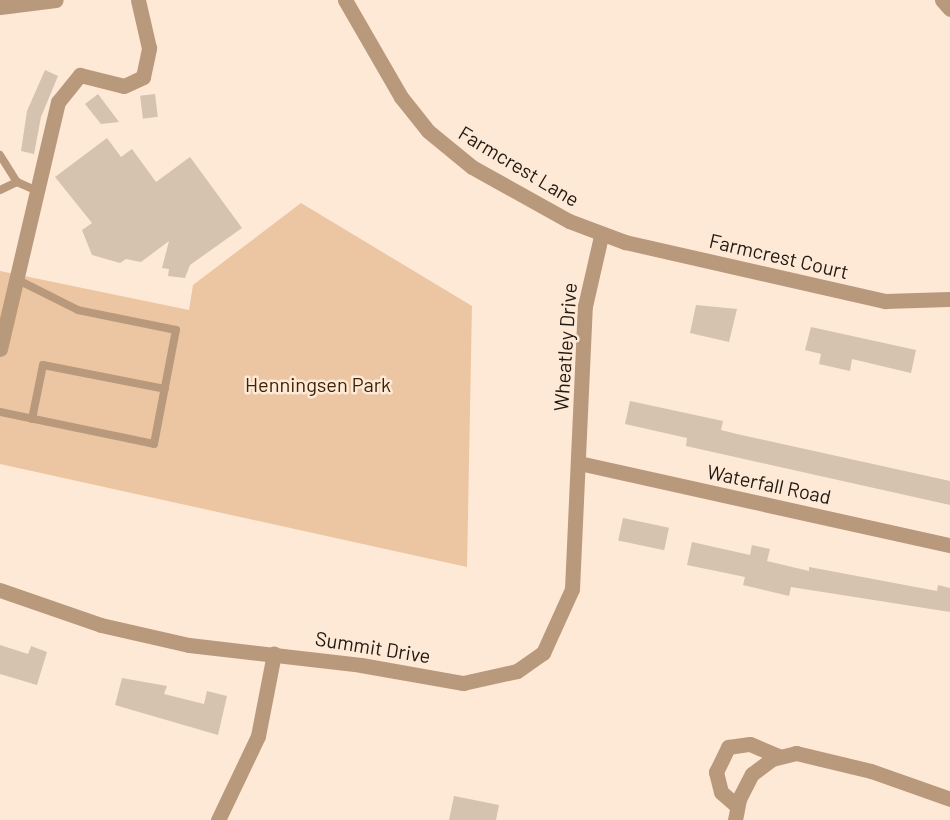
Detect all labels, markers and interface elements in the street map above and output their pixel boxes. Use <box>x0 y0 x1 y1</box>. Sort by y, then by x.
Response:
street label: Farmcrest Lane <box>454 121 584 211</box>
street label: Farmcrest Court <box>707 228 851 284</box>
street label: Wheatley Drive <box>549 282 581 412</box>
park label: Henningsen Park <box>245 372 391 396</box>
street label: Waterfall Road <box>705 459 833 509</box>
street label: Summit Drive <box>314 626 432 668</box>

